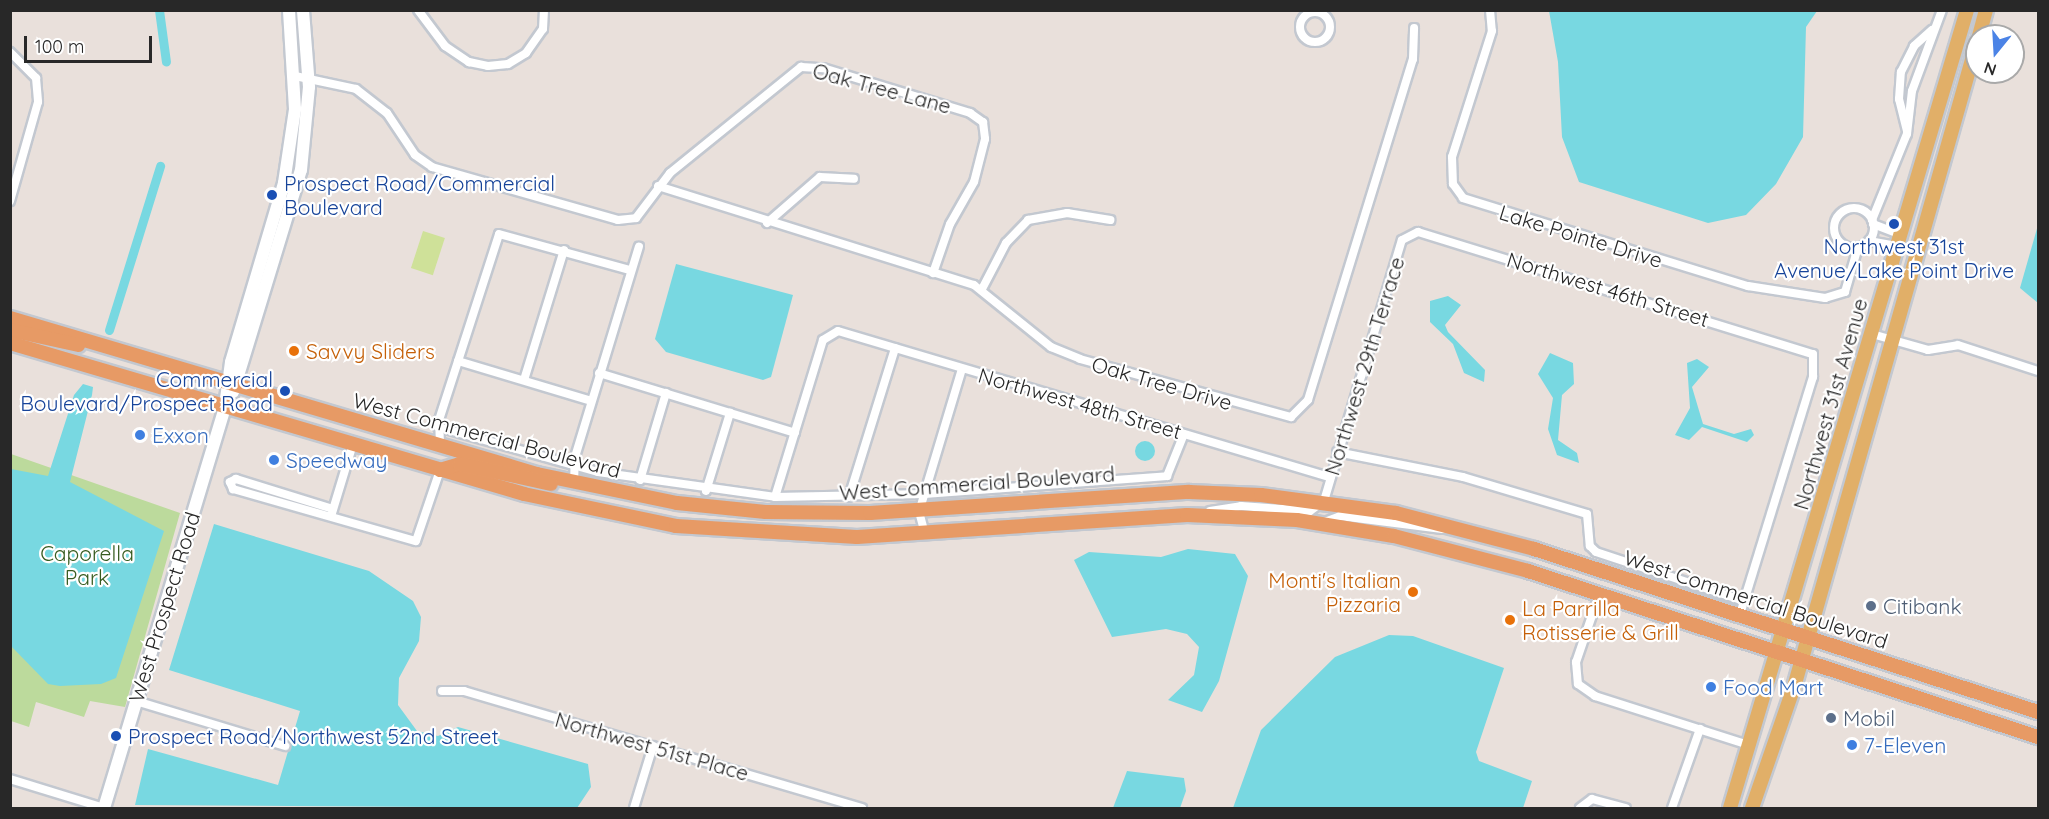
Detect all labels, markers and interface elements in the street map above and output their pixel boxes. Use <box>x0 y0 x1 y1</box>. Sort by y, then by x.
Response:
scale bar <box>27 24 154 62</box>
north arrow <box>1965 24 2025 84</box>
text: 100 m <box>35 35 84 58</box>
street label: Oak Tree Lane <box>810 57 954 119</box>
text: N <box>1981 58 1999 81</box>
place label: Prospect Road/Commercial Boulevard <box>284 170 555 220</box>
marker: Prospect Road/Commercial Boulevard <box>265 188 279 202</box>
street label: Lake Pointe Drive <box>1496 199 1666 273</box>
marker: Northwest 31st Avenue/Lake Point Drive <box>1887 217 1901 231</box>
place label: Northwest 31st Avenue/Lake Point Drive <box>1774 233 2014 283</box>
street label: Northwest 46th Street <box>1504 246 1712 332</box>
street label: Northwest 29th Terrace <box>1319 254 1409 478</box>
street label: Northwest 31st Avenue <box>1788 295 1872 513</box>
place label: Savvy Sliders <box>306 338 435 364</box>
marker: Savvy Sliders <box>287 344 301 358</box>
street label: Oak Tree Drive <box>1089 351 1235 415</box>
street label: Northwest 48th Street <box>976 362 1184 444</box>
place label: Commercial Boulevard/Prospect Road <box>20 366 273 416</box>
marker: Commercial Boulevard/Prospect Road <box>278 384 292 398</box>
street label: West Commercial Boulevard <box>350 387 624 483</box>
place label: Exxon <box>152 422 209 448</box>
marker: Exxon <box>133 428 147 442</box>
place label: Speedway <box>286 447 388 473</box>
marker: Speedway <box>267 453 281 467</box>
street label: West Commercial Boulevard <box>838 461 1116 505</box>
street label: West Prospect Road <box>123 509 205 705</box>
park label: Caporella Park <box>40 540 134 590</box>
street label: West Commercial Boulevard <box>1621 544 1891 654</box>
place label: Monti's Italian Pizzaria <box>1268 567 1401 617</box>
marker: Monti's Italian Pizzaria <box>1406 585 1420 599</box>
place label: Citibank <box>1883 593 1962 619</box>
place label: La Parrilla Rotisserie & Grill <box>1522 595 1679 645</box>
marker: Citibank <box>1864 599 1878 613</box>
marker: La Parrilla Rotisserie & Grill <box>1503 613 1517 627</box>
place label: Food Mart <box>1723 674 1824 700</box>
marker: Food Mart <box>1704 680 1718 694</box>
place label: Mobil <box>1843 705 1895 731</box>
street label: Northwest 51st Place <box>552 706 752 786</box>
marker: Mobil <box>1824 711 1838 725</box>
place label: Prospect Road/Northwest 52nd Street <box>128 723 499 749</box>
marker: Prospect Road/Northwest 52nd Street <box>109 729 123 743</box>
place label: 7-Eleven <box>1864 732 1946 758</box>
marker: 7-Eleven <box>1845 738 1859 752</box>

